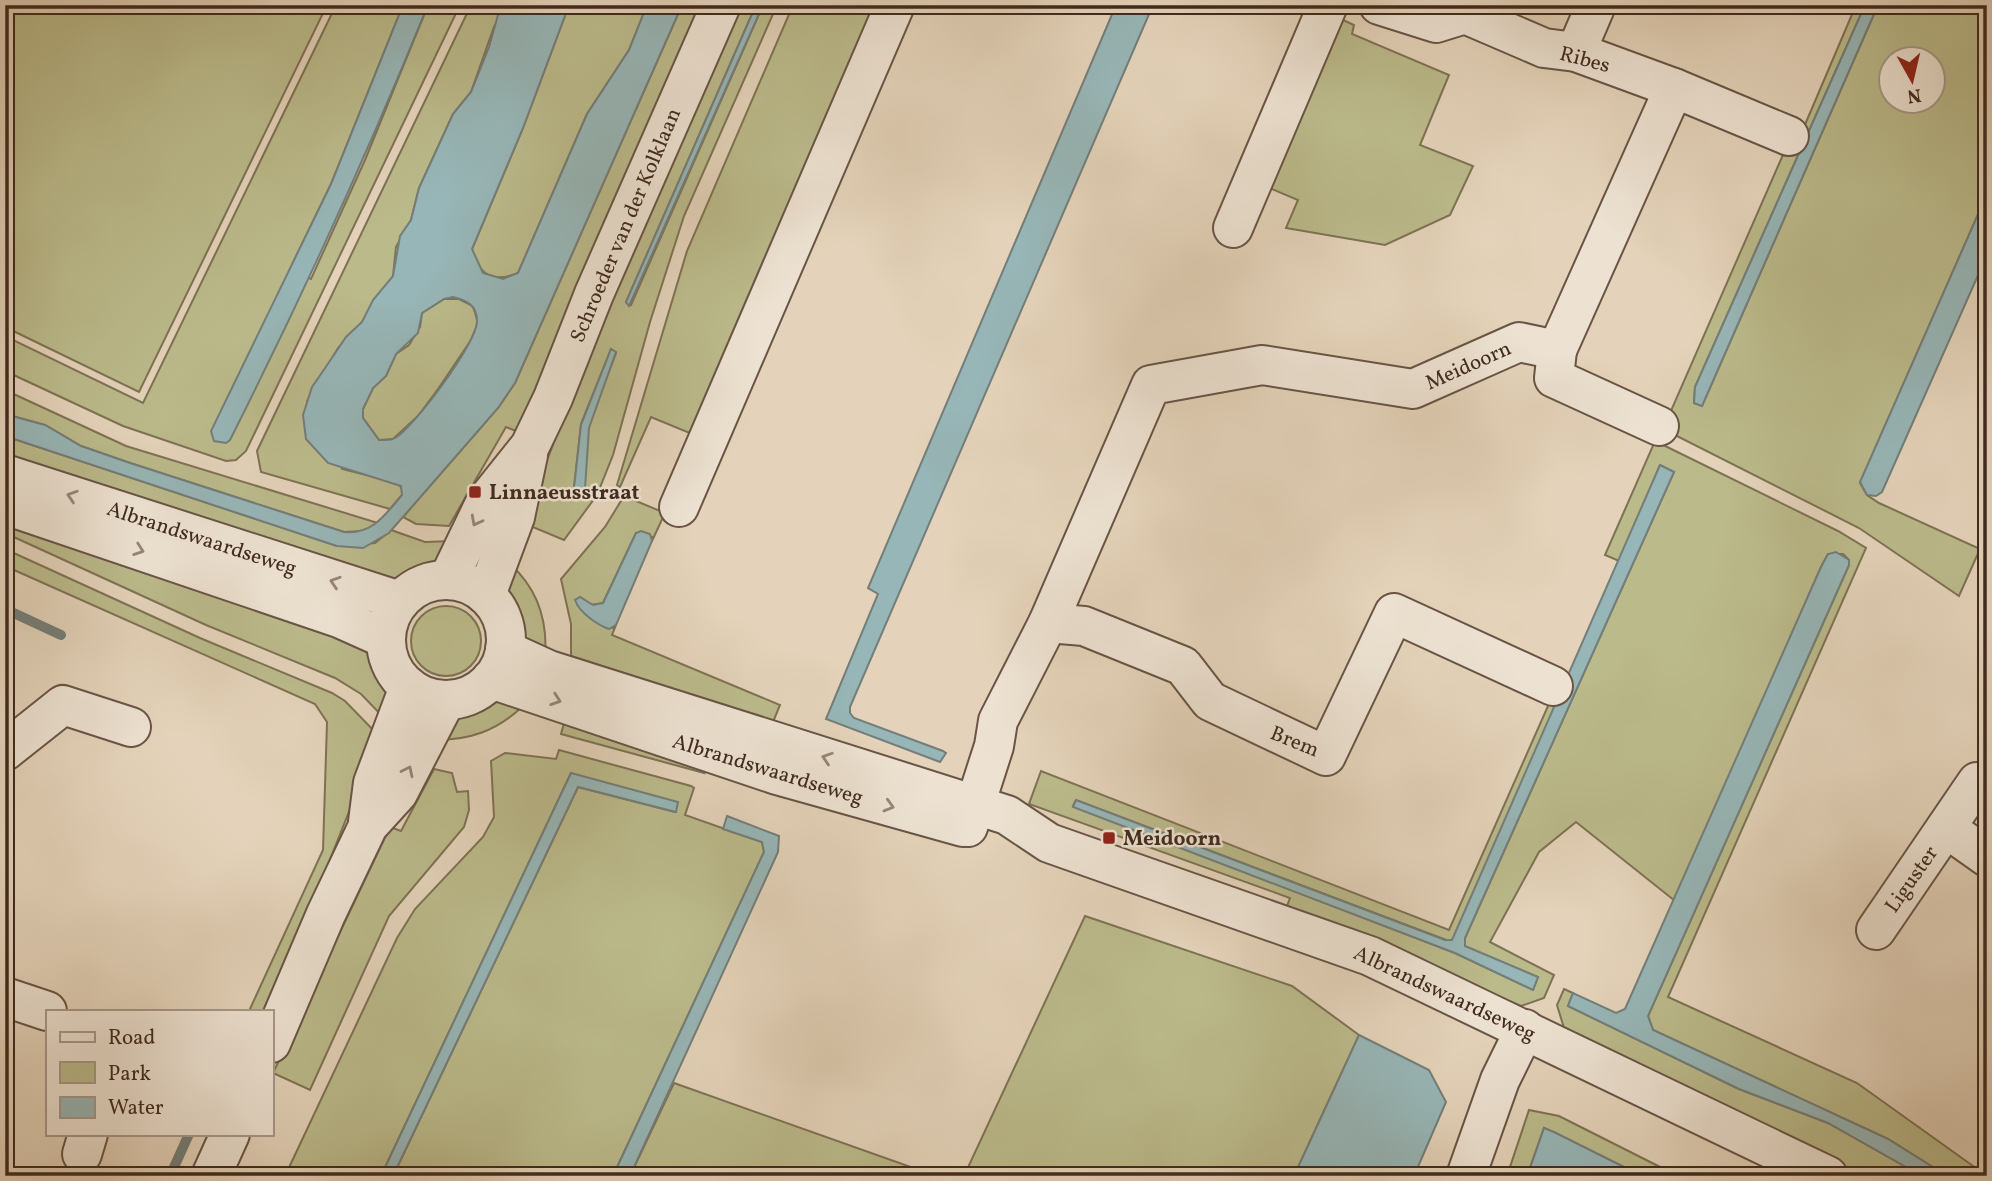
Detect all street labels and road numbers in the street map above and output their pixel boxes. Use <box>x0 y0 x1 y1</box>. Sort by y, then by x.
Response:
street label: Ribes <box>1556 40 1613 81</box>
street label: Schroeder van der Kolklaan <box>564 104 689 347</box>
street label: Meidoorn <box>1421 335 1516 398</box>
street label: Albrandswaardseweg <box>103 495 300 584</box>
street label: Brem <box>1266 720 1323 765</box>
street label: Albrandswaardseweg <box>669 728 866 813</box>
street label: Liguster <box>1879 840 1946 919</box>
street label: Albrandswaardseweg <box>1348 939 1540 1049</box>

